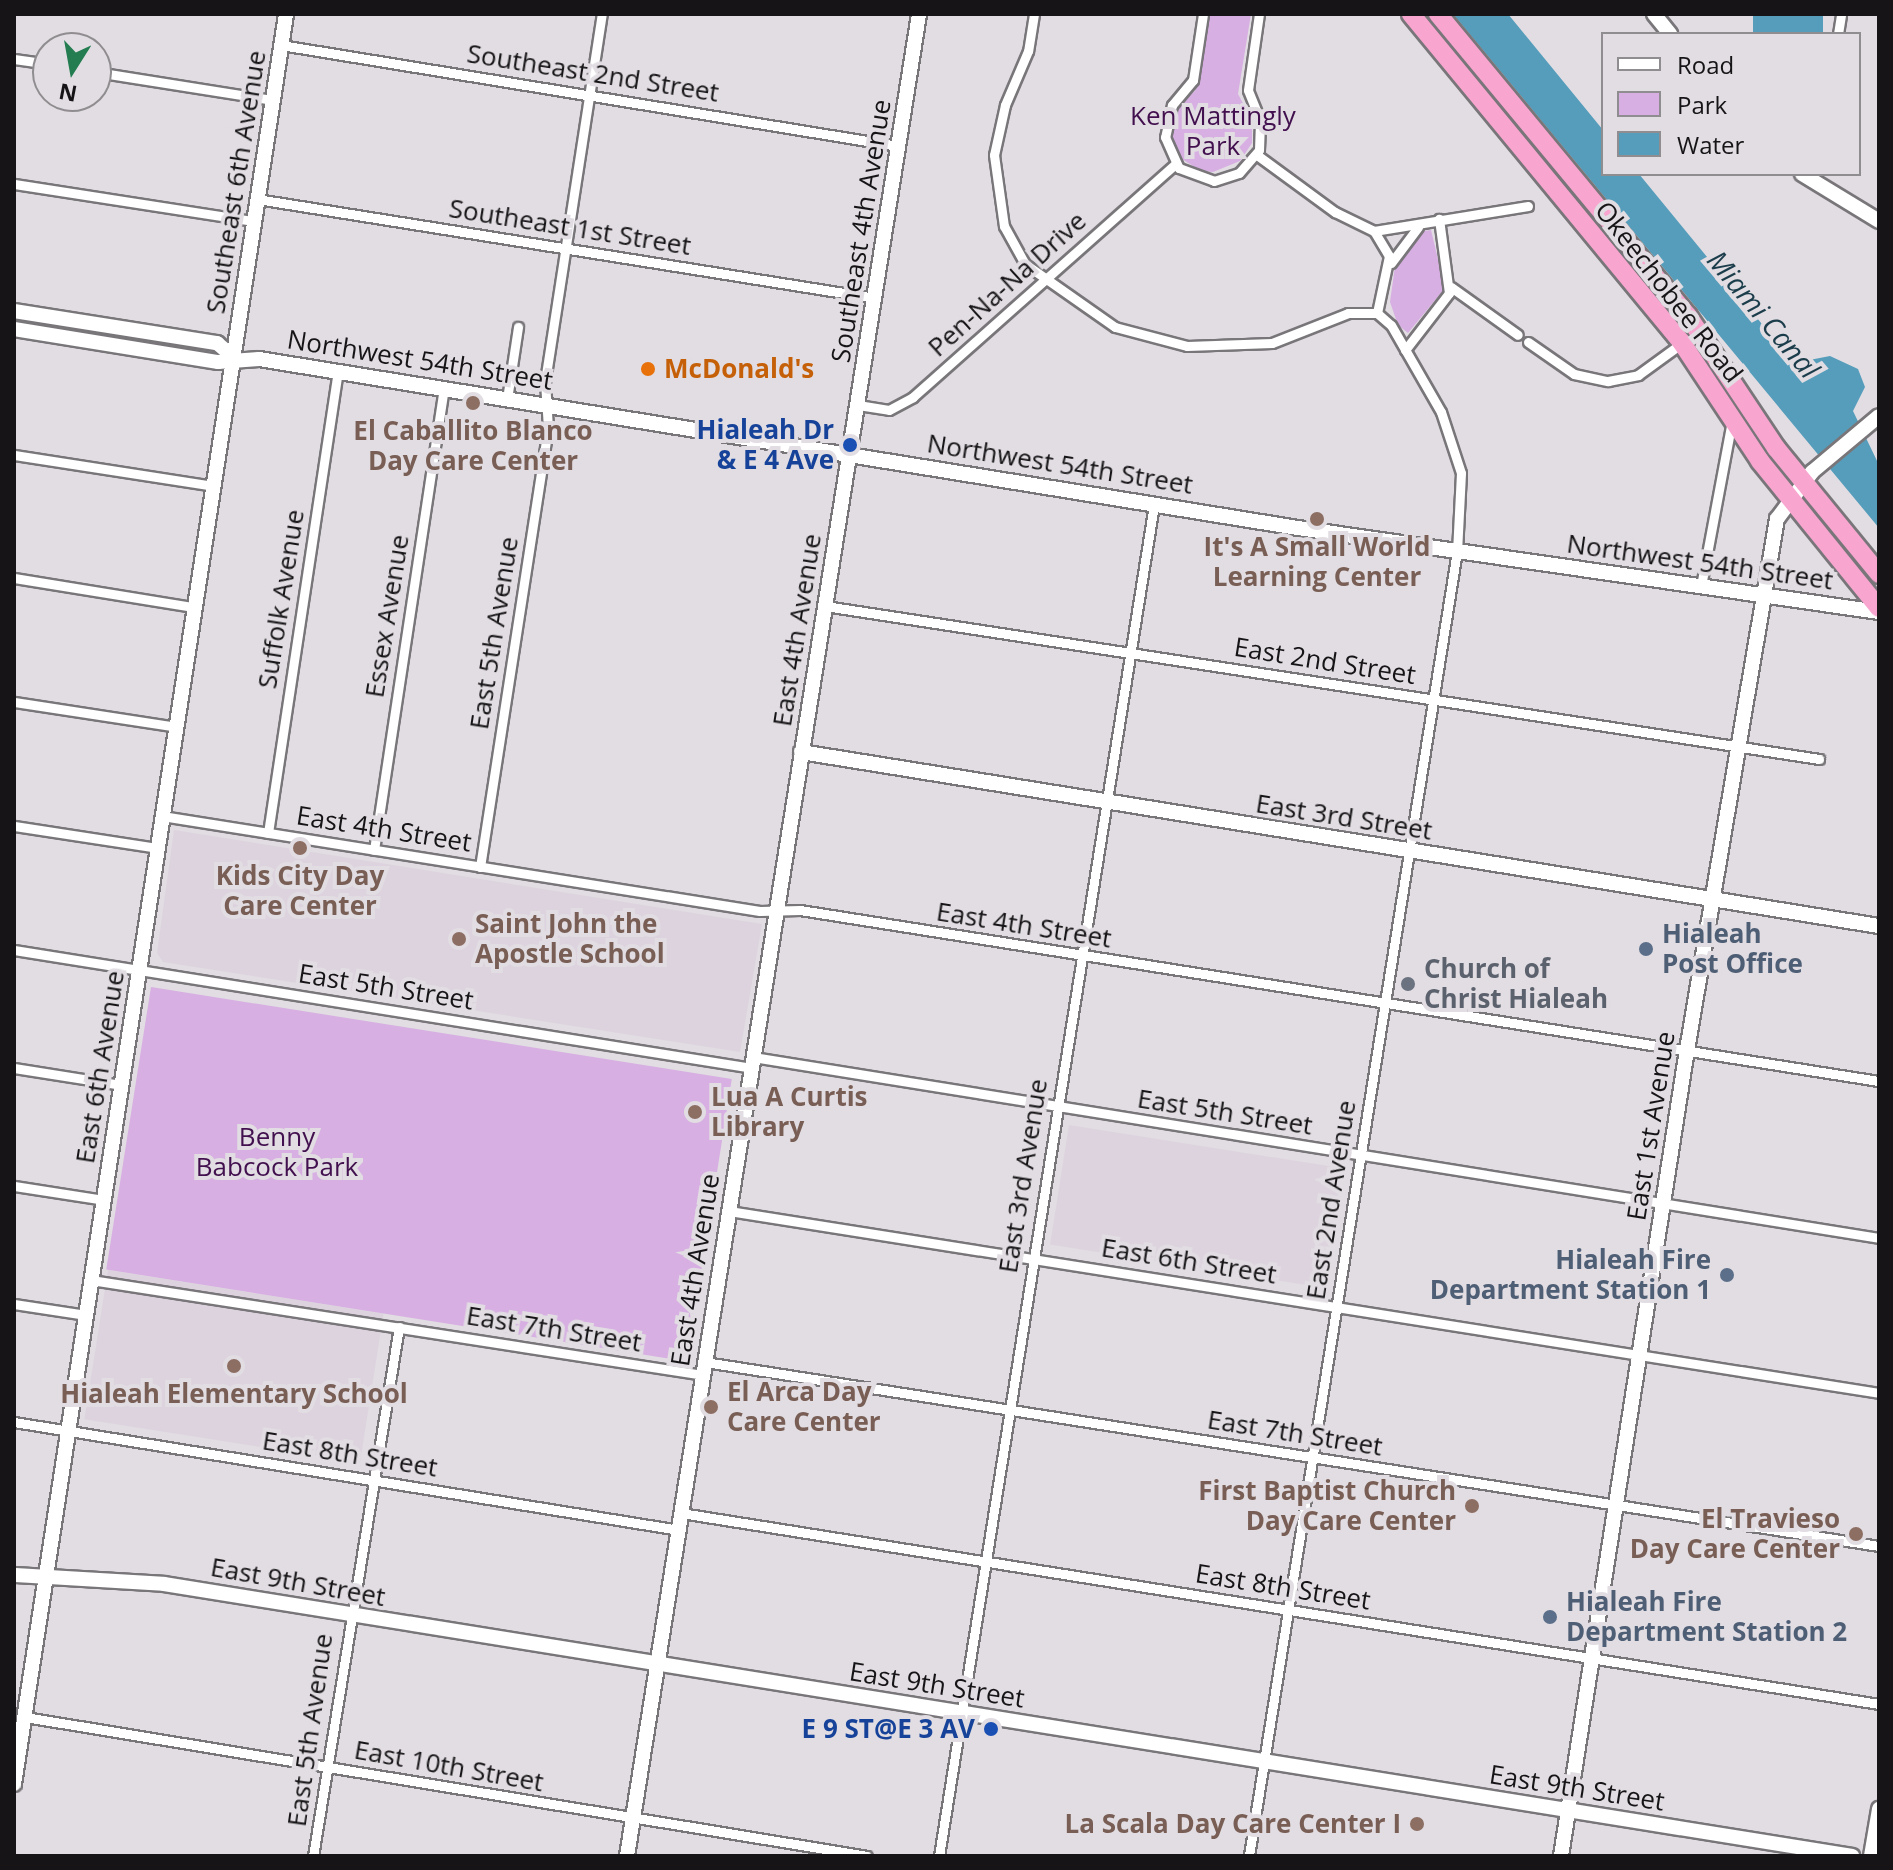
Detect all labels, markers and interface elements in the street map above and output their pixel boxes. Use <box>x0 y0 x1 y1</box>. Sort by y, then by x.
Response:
north arrow <box>32 32 112 112</box>
legend <box>1601 32 1861 176</box>
street label: Southeast 2nd Street <box>465 38 721 108</box>
street label: Southeast 6th Avenue <box>200 48 272 316</box>
text: Road <box>1677 48 1734 81</box>
text: N <box>56 77 79 110</box>
text: Park <box>1677 88 1727 121</box>
street label: Southeast 4th Avenue <box>825 97 897 365</box>
park label: Ken Mattingly Park <box>1130 100 1296 162</box>
text: Water <box>1677 128 1744 161</box>
street label: Southeast 1st Street <box>447 192 693 262</box>
street label: Okeechobee Road <box>1589 195 1749 389</box>
street label: Pen-Na-Na Drive <box>922 205 1092 363</box>
water label: Miami Canal <box>1701 243 1827 385</box>
street label: Northwest 54th Street <box>285 324 555 396</box>
place label: McDonald's <box>664 353 814 385</box>
marker: McDonald's <box>639 360 657 378</box>
marker: El Caballito Blanco Day Care Center <box>464 394 482 412</box>
place label: Hialeah Dr & E 4 Ave <box>697 414 834 476</box>
place label: El Caballito Blanco Day Care Center <box>353 415 593 476</box>
street label: Northwest 54th Street <box>925 428 1195 500</box>
marker: Hialeah Dr & E 4 Ave <box>841 436 859 454</box>
street label: Suffolk Avenue <box>251 507 311 691</box>
marker: It's A Small World Learning Center <box>1308 510 1326 528</box>
street label: Northwest 54th Street <box>1565 528 1835 596</box>
street label: East 4th Avenue <box>766 531 828 729</box>
place label: It's A Small World Learning Center <box>1204 531 1430 592</box>
street label: Essex Avenue <box>359 532 415 700</box>
street label: East 5th Avenue <box>463 534 525 732</box>
street label: East 2nd Street <box>1232 631 1418 691</box>
street label: East 3rd Street <box>1254 788 1434 846</box>
street label: East 4th Street <box>294 800 474 858</box>
marker: Kids City Day Care Center <box>291 839 309 857</box>
place label: Kids City Day Care Center <box>216 860 384 922</box>
street label: East 4th Street <box>934 896 1114 954</box>
place label: Saint John the Apostle School <box>475 908 665 970</box>
place label: Hialeah Post Office <box>1662 918 1803 980</box>
marker: Saint John the Apostle School <box>450 930 468 948</box>
marker: Hialeah Post Office <box>1637 940 1655 958</box>
place label: Church of Christ Hialeah <box>1424 953 1608 1014</box>
street label: East 5th Street <box>296 958 476 1016</box>
street label: East 6th Avenue <box>69 968 131 1166</box>
marker: Church of Christ Hialeah <box>1399 975 1417 993</box>
street label: East 1st Avenue <box>1621 1029 1681 1223</box>
street label: East 3rd Avenue <box>992 1077 1054 1275</box>
place label: Lua A Curtis Library <box>711 1081 868 1142</box>
street label: East 5th Street <box>1135 1083 1315 1141</box>
street label: East 2nd Avenue <box>1300 1098 1362 1302</box>
marker: Lua A Curtis Library <box>686 1103 704 1121</box>
park label: Benny Babcock Park <box>196 1121 358 1182</box>
street label: East 4th Avenue <box>664 1171 726 1369</box>
street label: East 6th Street <box>1099 1232 1279 1290</box>
place label: Hialeah Fire Department Station 1 <box>1430 1244 1711 1306</box>
marker: Hialeah Fire Department Station 1 <box>1718 1266 1736 1284</box>
street label: East 7th Street <box>464 1300 644 1358</box>
marker: Hialeah Elementary School <box>225 1357 243 1375</box>
place label: El Arca Day Care Center <box>727 1376 881 1438</box>
place label: Hialeah Elementary School <box>60 1378 408 1410</box>
marker: El Arca Day Care Center <box>702 1398 720 1416</box>
street label: East 7th Street <box>1205 1404 1385 1462</box>
street label: East 8th Street <box>260 1425 440 1483</box>
place label: First Baptist Church Day Care Center <box>1198 1475 1456 1536</box>
marker: First Baptist Church Day Care Center <box>1463 1497 1481 1515</box>
place label: El Travieso Day Care Center <box>1630 1503 1840 1564</box>
marker: El Travieso Day Care Center <box>1847 1525 1865 1543</box>
street label: East 9th Street <box>208 1551 388 1613</box>
street label: East 8th Street <box>1193 1558 1373 1616</box>
place label: Hialeah Fire Department Station 2 <box>1566 1586 1847 1648</box>
marker: Hialeah Fire Department Station 2 <box>1541 1608 1559 1626</box>
street label: East 5th Avenue <box>281 1631 339 1829</box>
street label: East 9th Street <box>847 1656 1027 1714</box>
place label: E 9 ST@E 3 AV <box>802 1713 975 1745</box>
marker: E 9 ST@E 3 AV <box>982 1720 1000 1738</box>
street label: East 10th Street <box>352 1734 546 1798</box>
street label: East 9th Street <box>1487 1759 1667 1817</box>
place label: La Scala Day Care Center I <box>1065 1808 1401 1840</box>
marker: La Scala Day Care Center I <box>1408 1815 1426 1833</box>

